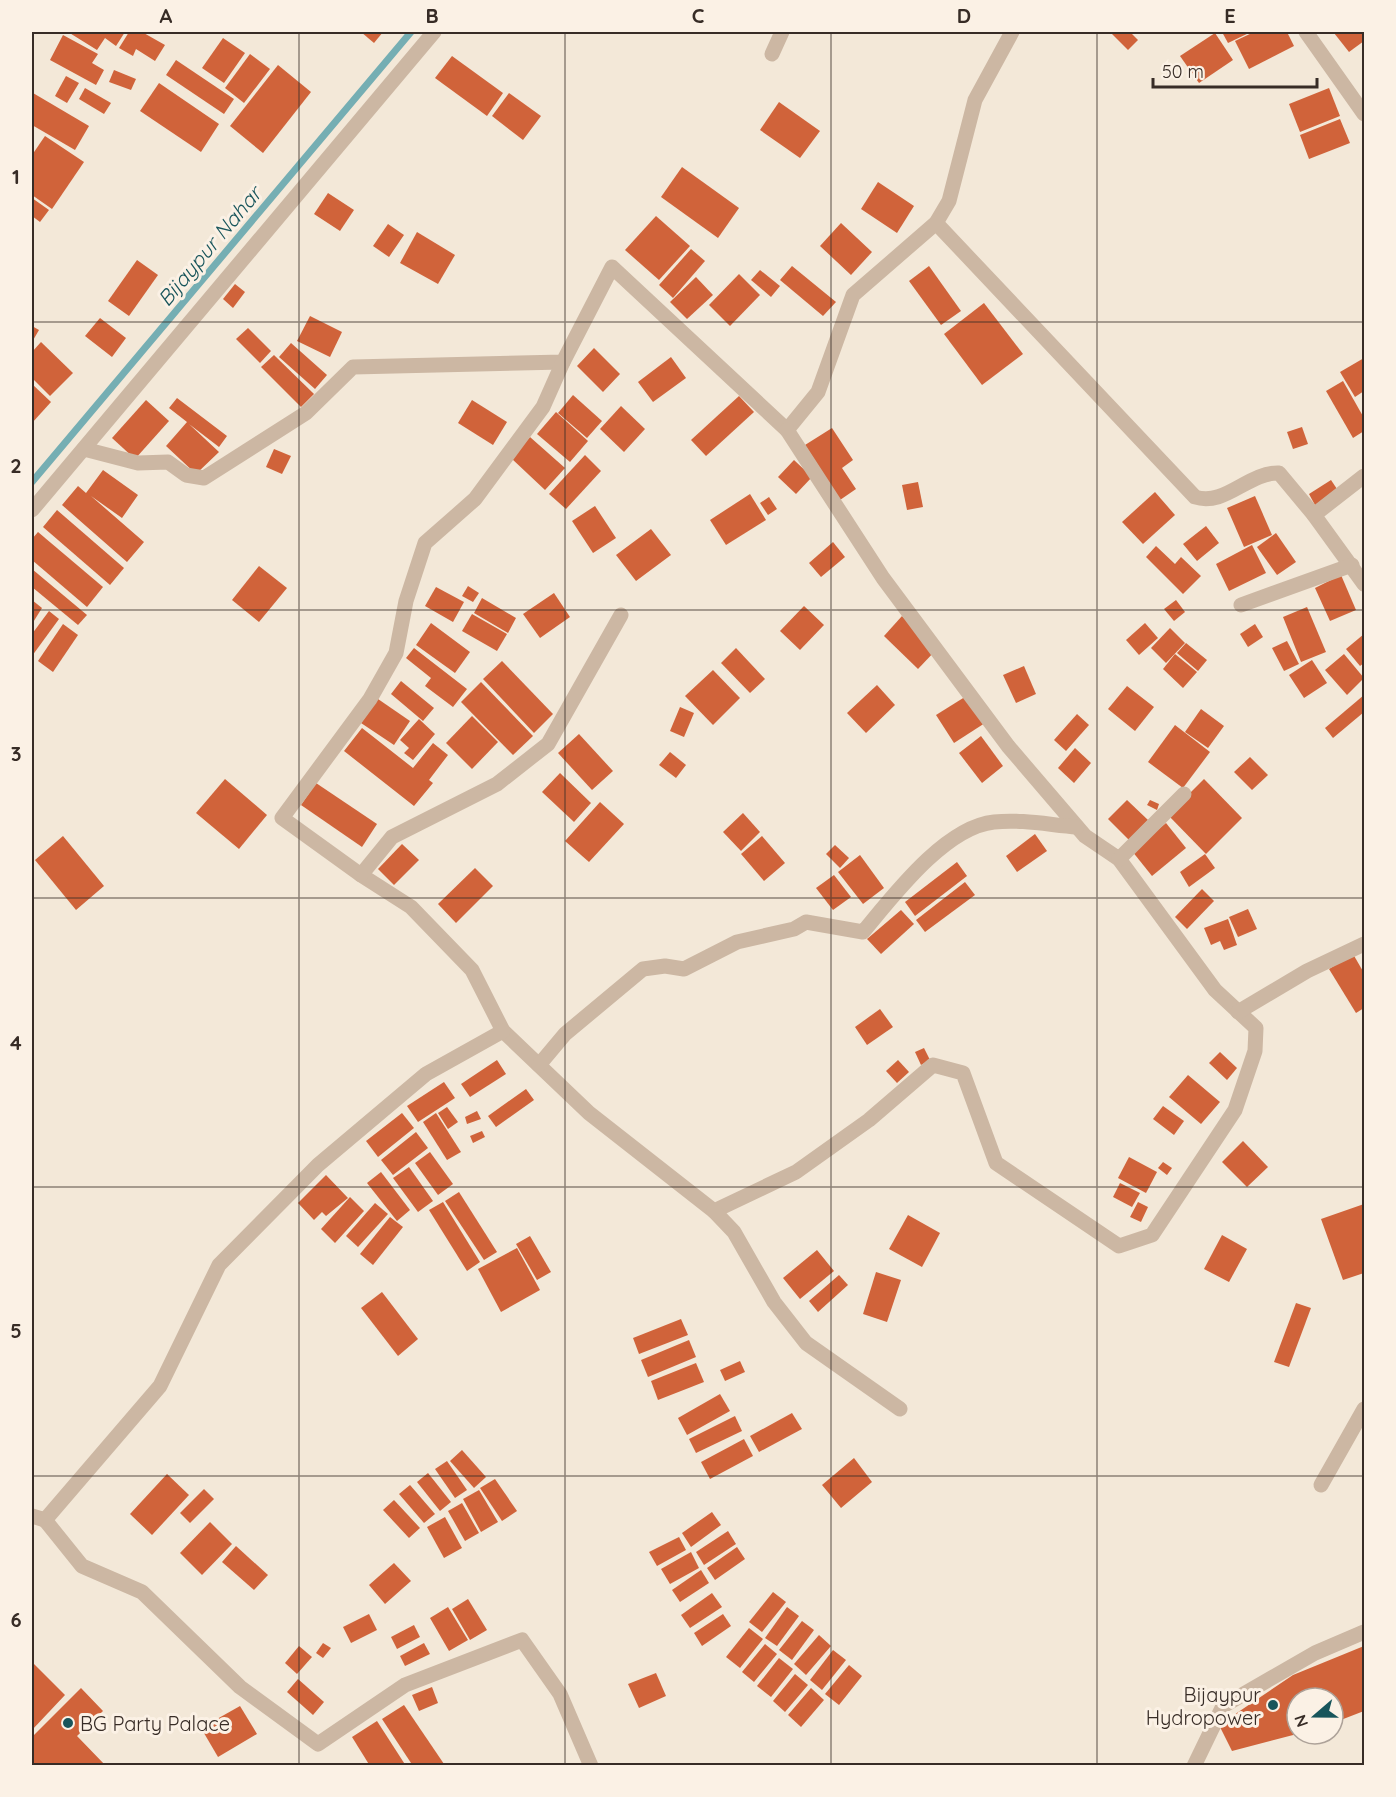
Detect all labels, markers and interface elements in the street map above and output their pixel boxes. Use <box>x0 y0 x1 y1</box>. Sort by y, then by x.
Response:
text: A <box>160 3 173 28</box>
text: B <box>425 3 439 28</box>
text: C <box>692 3 705 28</box>
text: D <box>957 3 971 28</box>
text: E <box>1224 3 1236 28</box>
scale bar <box>1153 51 1316 89</box>
text: 50 m <box>1162 60 1204 83</box>
text: 1 <box>12 164 20 189</box>
water label: Bijaypur Nahar <box>152 179 268 311</box>
text: 2 <box>10 453 22 478</box>
text: 3 <box>11 741 21 766</box>
text: 4 <box>10 1030 22 1055</box>
text: 5 <box>10 1318 22 1343</box>
text: 6 <box>10 1607 22 1632</box>
place label: Bijaypur Hydropower <box>1146 1682 1261 1730</box>
north arrow <box>1285 1686 1345 1746</box>
marker: Bijaypur Hydropower <box>1266 1698 1280 1712</box>
place label: BG Party Palace <box>80 1711 230 1736</box>
text: N <box>1289 1712 1312 1730</box>
marker: BG Party Palace <box>61 1716 75 1730</box>

